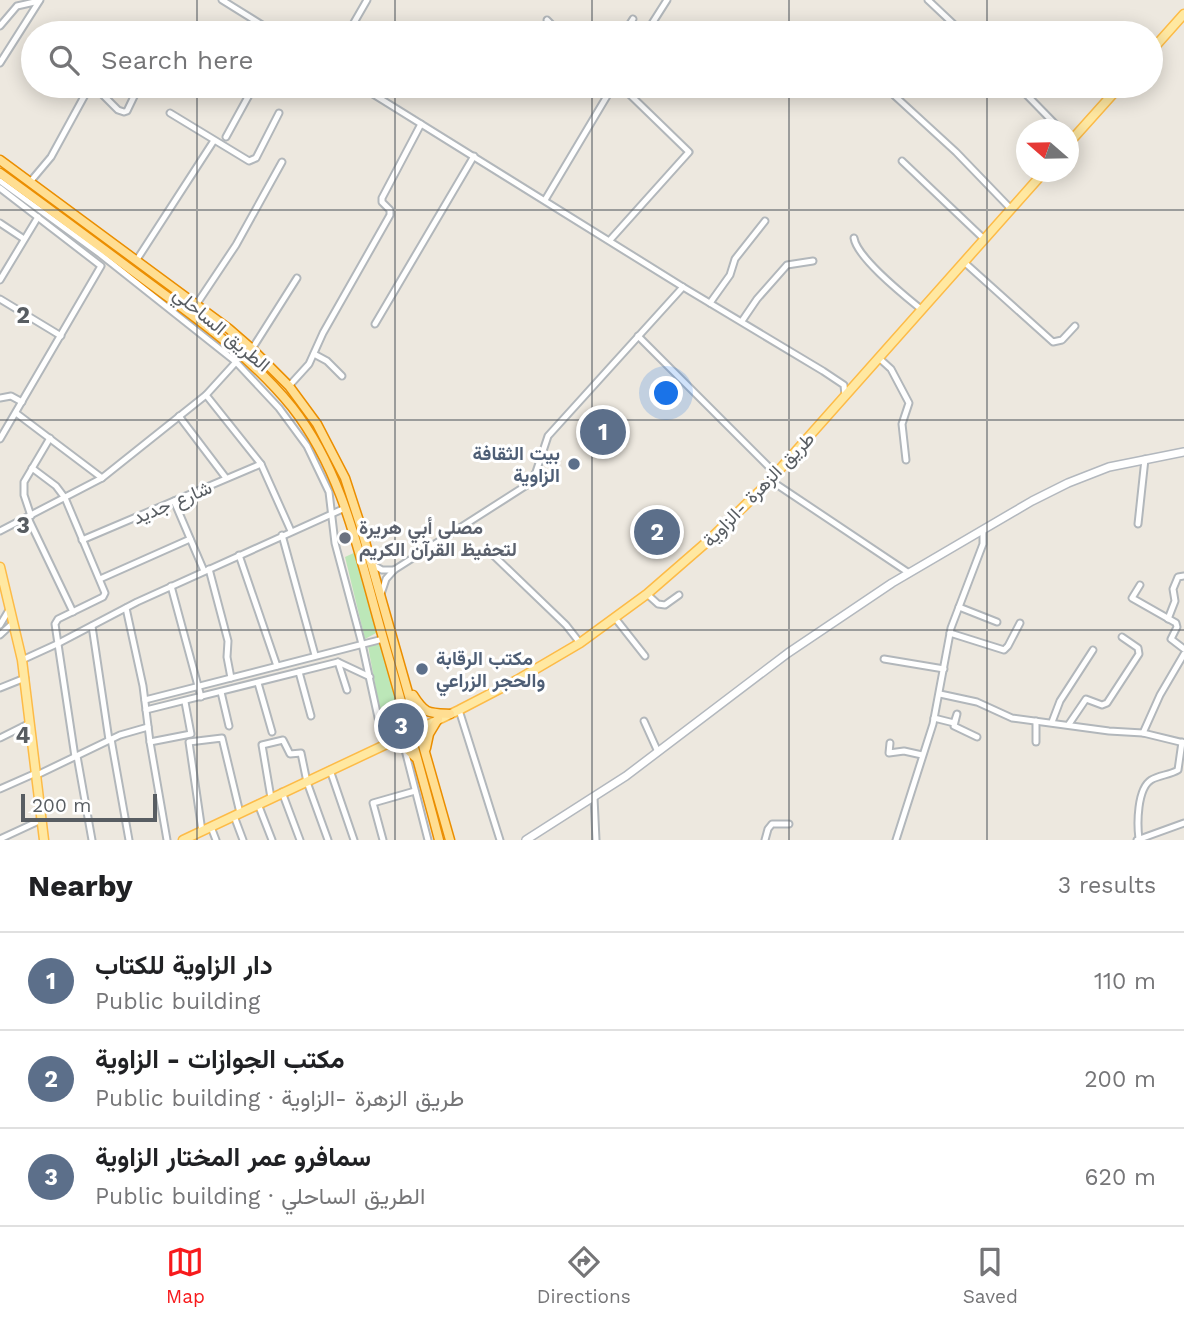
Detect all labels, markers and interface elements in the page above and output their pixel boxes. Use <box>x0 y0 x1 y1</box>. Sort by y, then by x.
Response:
search box <box>21 21 1163 98</box>
icon: search <box>45 41 83 79</box>
text: Search here <box>101 45 253 75</box>
north arrow <box>1016 119 1079 182</box>
street label: الطريق الساحلي <box>166 282 275 380</box>
text: 2 <box>16 302 30 329</box>
your location <box>649 376 683 410</box>
pin: 1 <box>580 406 626 458</box>
street label: طريق الزهرة -الزاوية <box>698 427 819 552</box>
place label: بيت الثقافة الزاوية <box>472 442 560 488</box>
marker: بيت الثقافة الزاوية <box>566 456 582 472</box>
street label: شارع جديد <box>129 476 216 530</box>
pin: 2 <box>634 506 680 558</box>
text: 3 <box>16 512 30 539</box>
place label: مصلى أبي هريرة لتحفيظ القرآن الكريم <box>359 516 517 562</box>
marker: مصلى أبي هريرة لتحفيظ القرآن الكريم <box>337 530 353 546</box>
place label: مكتب الرقابة والحجر الزراعي <box>436 647 546 697</box>
marker: مكتب الرقابة والحجر الزراعي <box>414 661 430 677</box>
pin: 3 <box>378 700 424 752</box>
text: 4 <box>16 722 31 749</box>
scale bar <box>21 791 158 823</box>
text: 200 m <box>32 794 91 817</box>
text: Nearby <box>28 868 133 903</box>
text: 3 results <box>1058 872 1156 899</box>
text: دار الزاوية للكتاب <box>95 950 273 980</box>
text: 1 <box>46 968 56 995</box>
text: 110 m <box>1094 968 1156 995</box>
text: Public building <box>95 988 260 1015</box>
text: مكتب الجوازات - الزاوية <box>95 1044 345 1074</box>
text: 2 <box>44 1066 58 1093</box>
text: 200 m <box>1084 1066 1156 1093</box>
text: Public building · طريق الزهرة -الزاوية <box>95 1085 464 1112</box>
text: سمافرو عمر المختار الزاوية <box>95 1142 371 1172</box>
text: 3 <box>44 1164 58 1191</box>
text: 620 m <box>1085 1164 1156 1191</box>
text: Public building · الطريق الساحلي <box>95 1183 425 1210</box>
tab: Map <box>166 1243 205 1308</box>
tab: Directions <box>537 1243 631 1308</box>
tab: Saved <box>963 1243 1018 1308</box>

